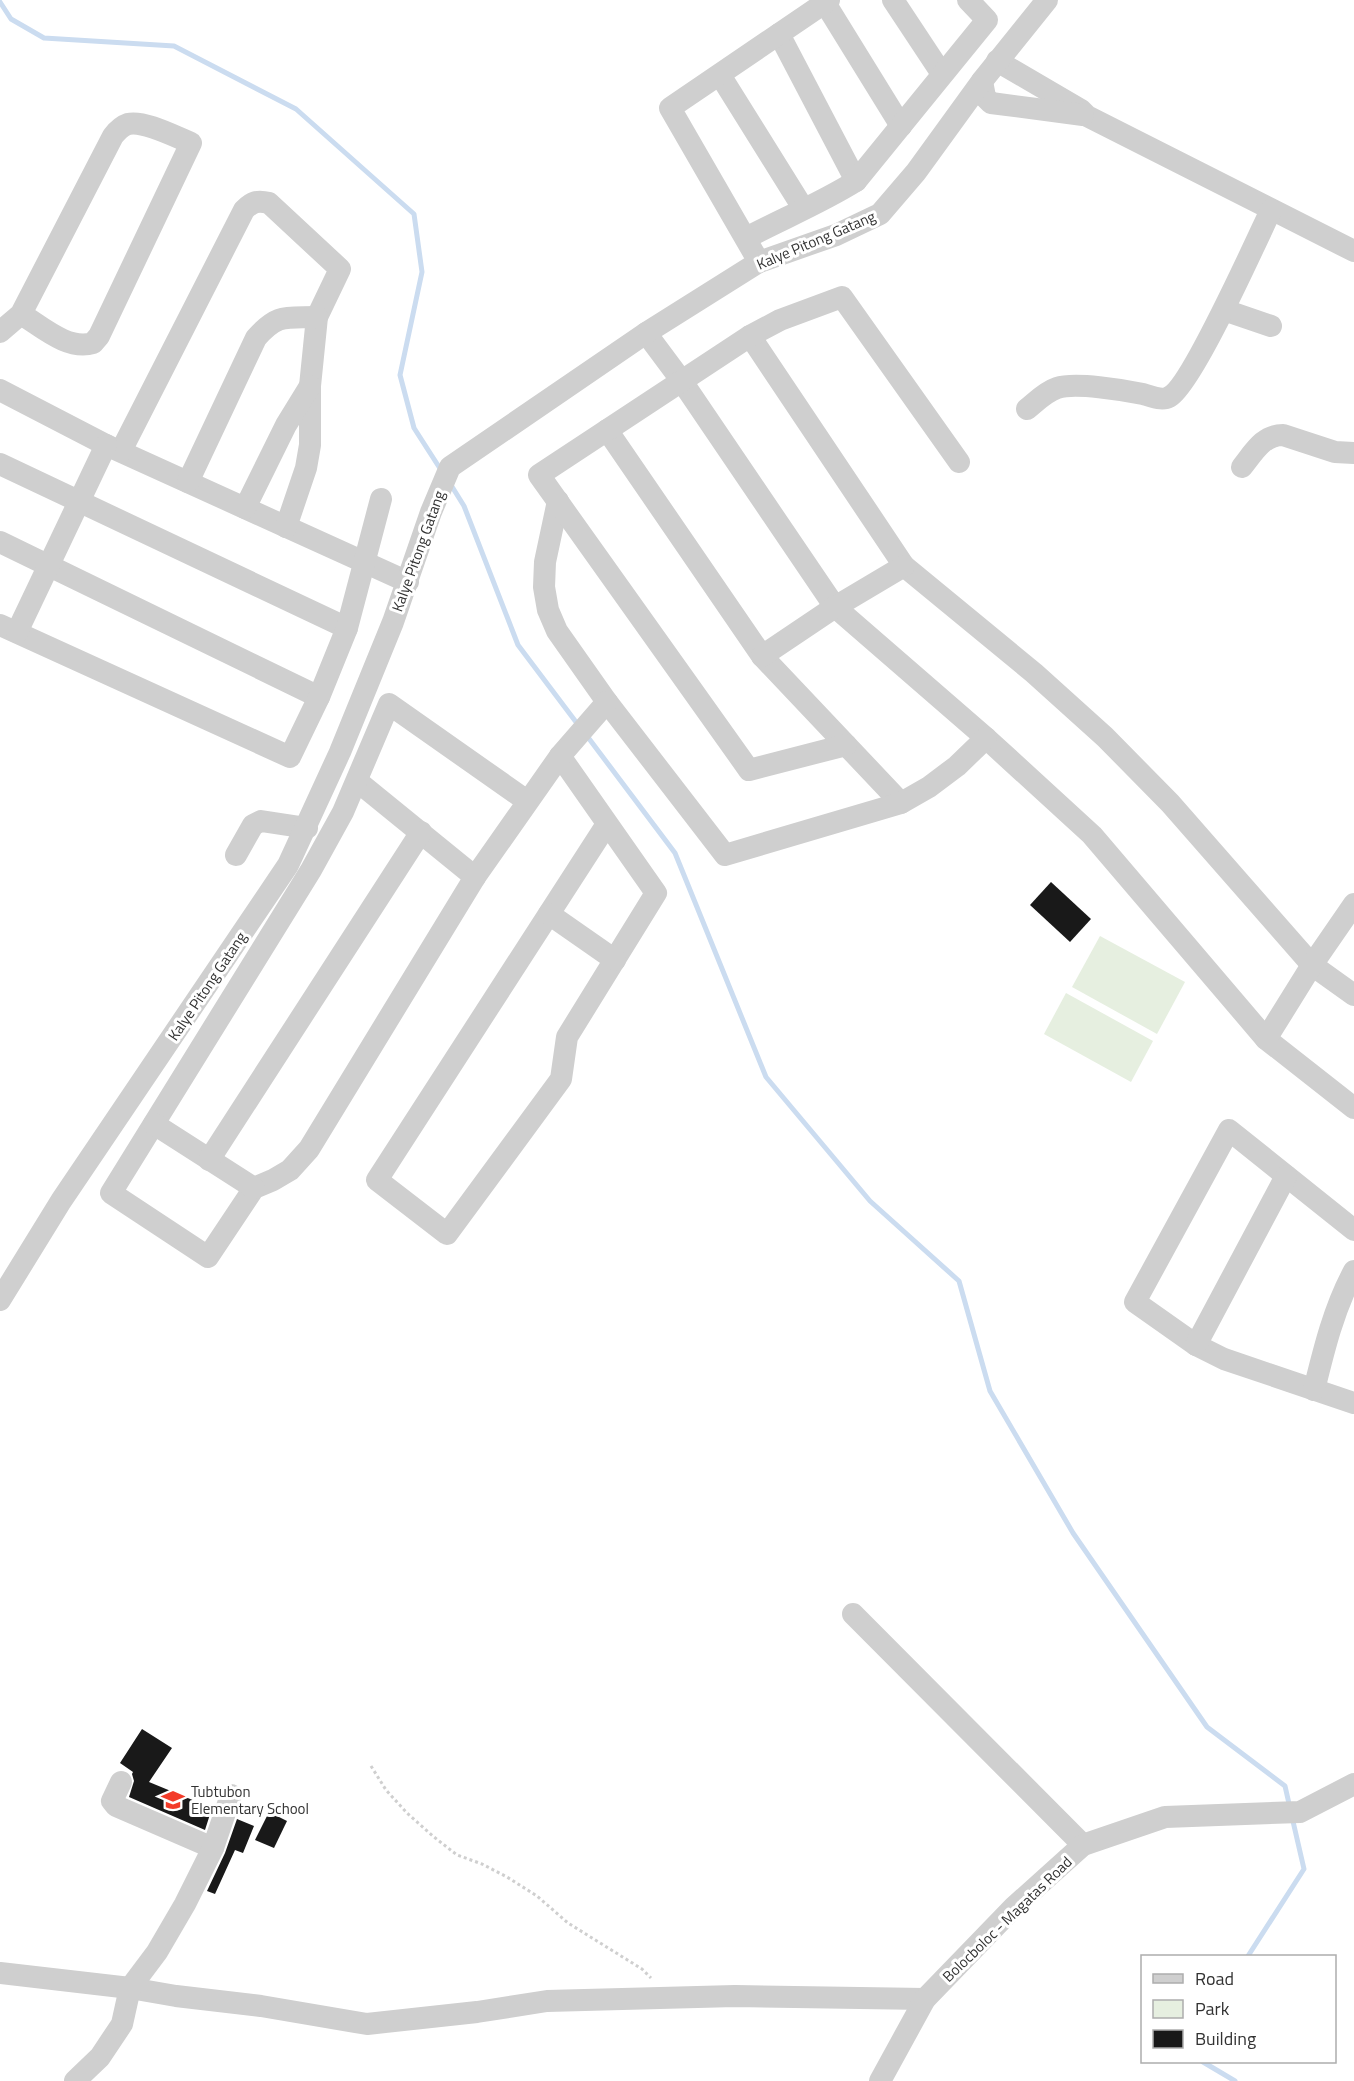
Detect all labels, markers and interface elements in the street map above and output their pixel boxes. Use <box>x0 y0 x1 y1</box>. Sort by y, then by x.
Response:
street label: Kalye Pitong Gatang <box>753 204 879 275</box>
street label: Kalye Pitong Gatang <box>385 487 451 615</box>
street label: Kalye Pitong Gatang <box>162 927 252 1045</box>
place label: Tubtubon Elementary School <box>191 1780 309 1820</box>
school or university icon: Tubtubon Elementary School <box>160 1787 186 1813</box>
street label: Bolocboloc - Magatas Road <box>937 1851 1077 1987</box>
legend <box>1141 1955 1336 2063</box>
text: Road <box>1195 1965 1234 1992</box>
text: Park <box>1195 1995 1230 2022</box>
text: Building <box>1195 2025 1256 2052</box>

